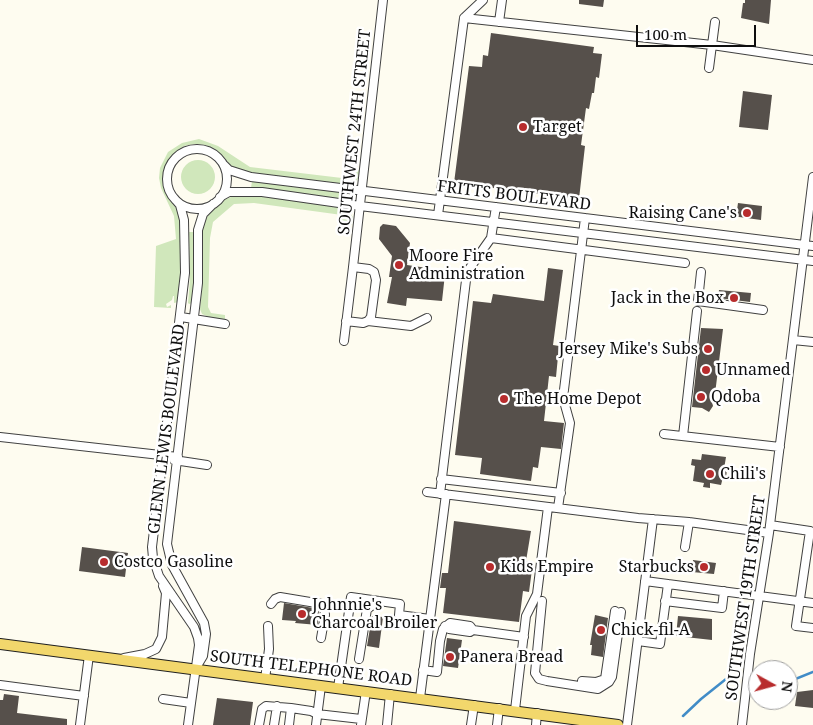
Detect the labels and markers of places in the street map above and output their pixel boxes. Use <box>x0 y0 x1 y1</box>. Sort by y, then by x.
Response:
place label: Target <box>533 117 582 137</box>
marker: Target <box>517 121 529 133</box>
place label: Raising Cane's <box>629 203 737 223</box>
marker: Raising Cane's <box>741 207 753 219</box>
place label: Moore Fire Administration <box>409 246 525 284</box>
marker: Moore Fire Administration <box>393 259 405 271</box>
place label: Jack in the Box <box>611 288 724 308</box>
marker: Jack in the Box <box>728 292 740 304</box>
place label: Jersey Mike's Subs <box>559 339 698 359</box>
marker: Jersey Mike's Subs <box>702 343 714 355</box>
place label: Unnamed <box>716 360 791 380</box>
marker: Unnamed <box>700 364 712 376</box>
place label: Qdoba <box>711 387 761 407</box>
place label: The Home Depot <box>514 389 641 409</box>
marker: Qdoba <box>695 391 707 403</box>
marker: The Home Depot <box>498 393 510 405</box>
place label: Chili's <box>720 464 766 484</box>
marker: Chili's <box>704 468 716 480</box>
place label: Costco Gasoline <box>114 552 233 572</box>
marker: Costco Gasoline <box>98 556 110 568</box>
place label: Kids Empire <box>500 557 594 577</box>
place label: Starbucks <box>619 557 694 577</box>
marker: Kids Empire <box>484 561 496 573</box>
marker: Starbucks <box>698 561 710 573</box>
place label: Johnnie's Charcoal Broiler <box>312 595 437 633</box>
marker: Johnnie's Charcoal Broiler <box>296 608 308 620</box>
place label: Chick-fil-A <box>611 620 690 640</box>
marker: Chick-fil-A <box>595 624 607 636</box>
place label: Panera Bread <box>460 647 563 667</box>
marker: Panera Bread <box>444 651 456 663</box>

